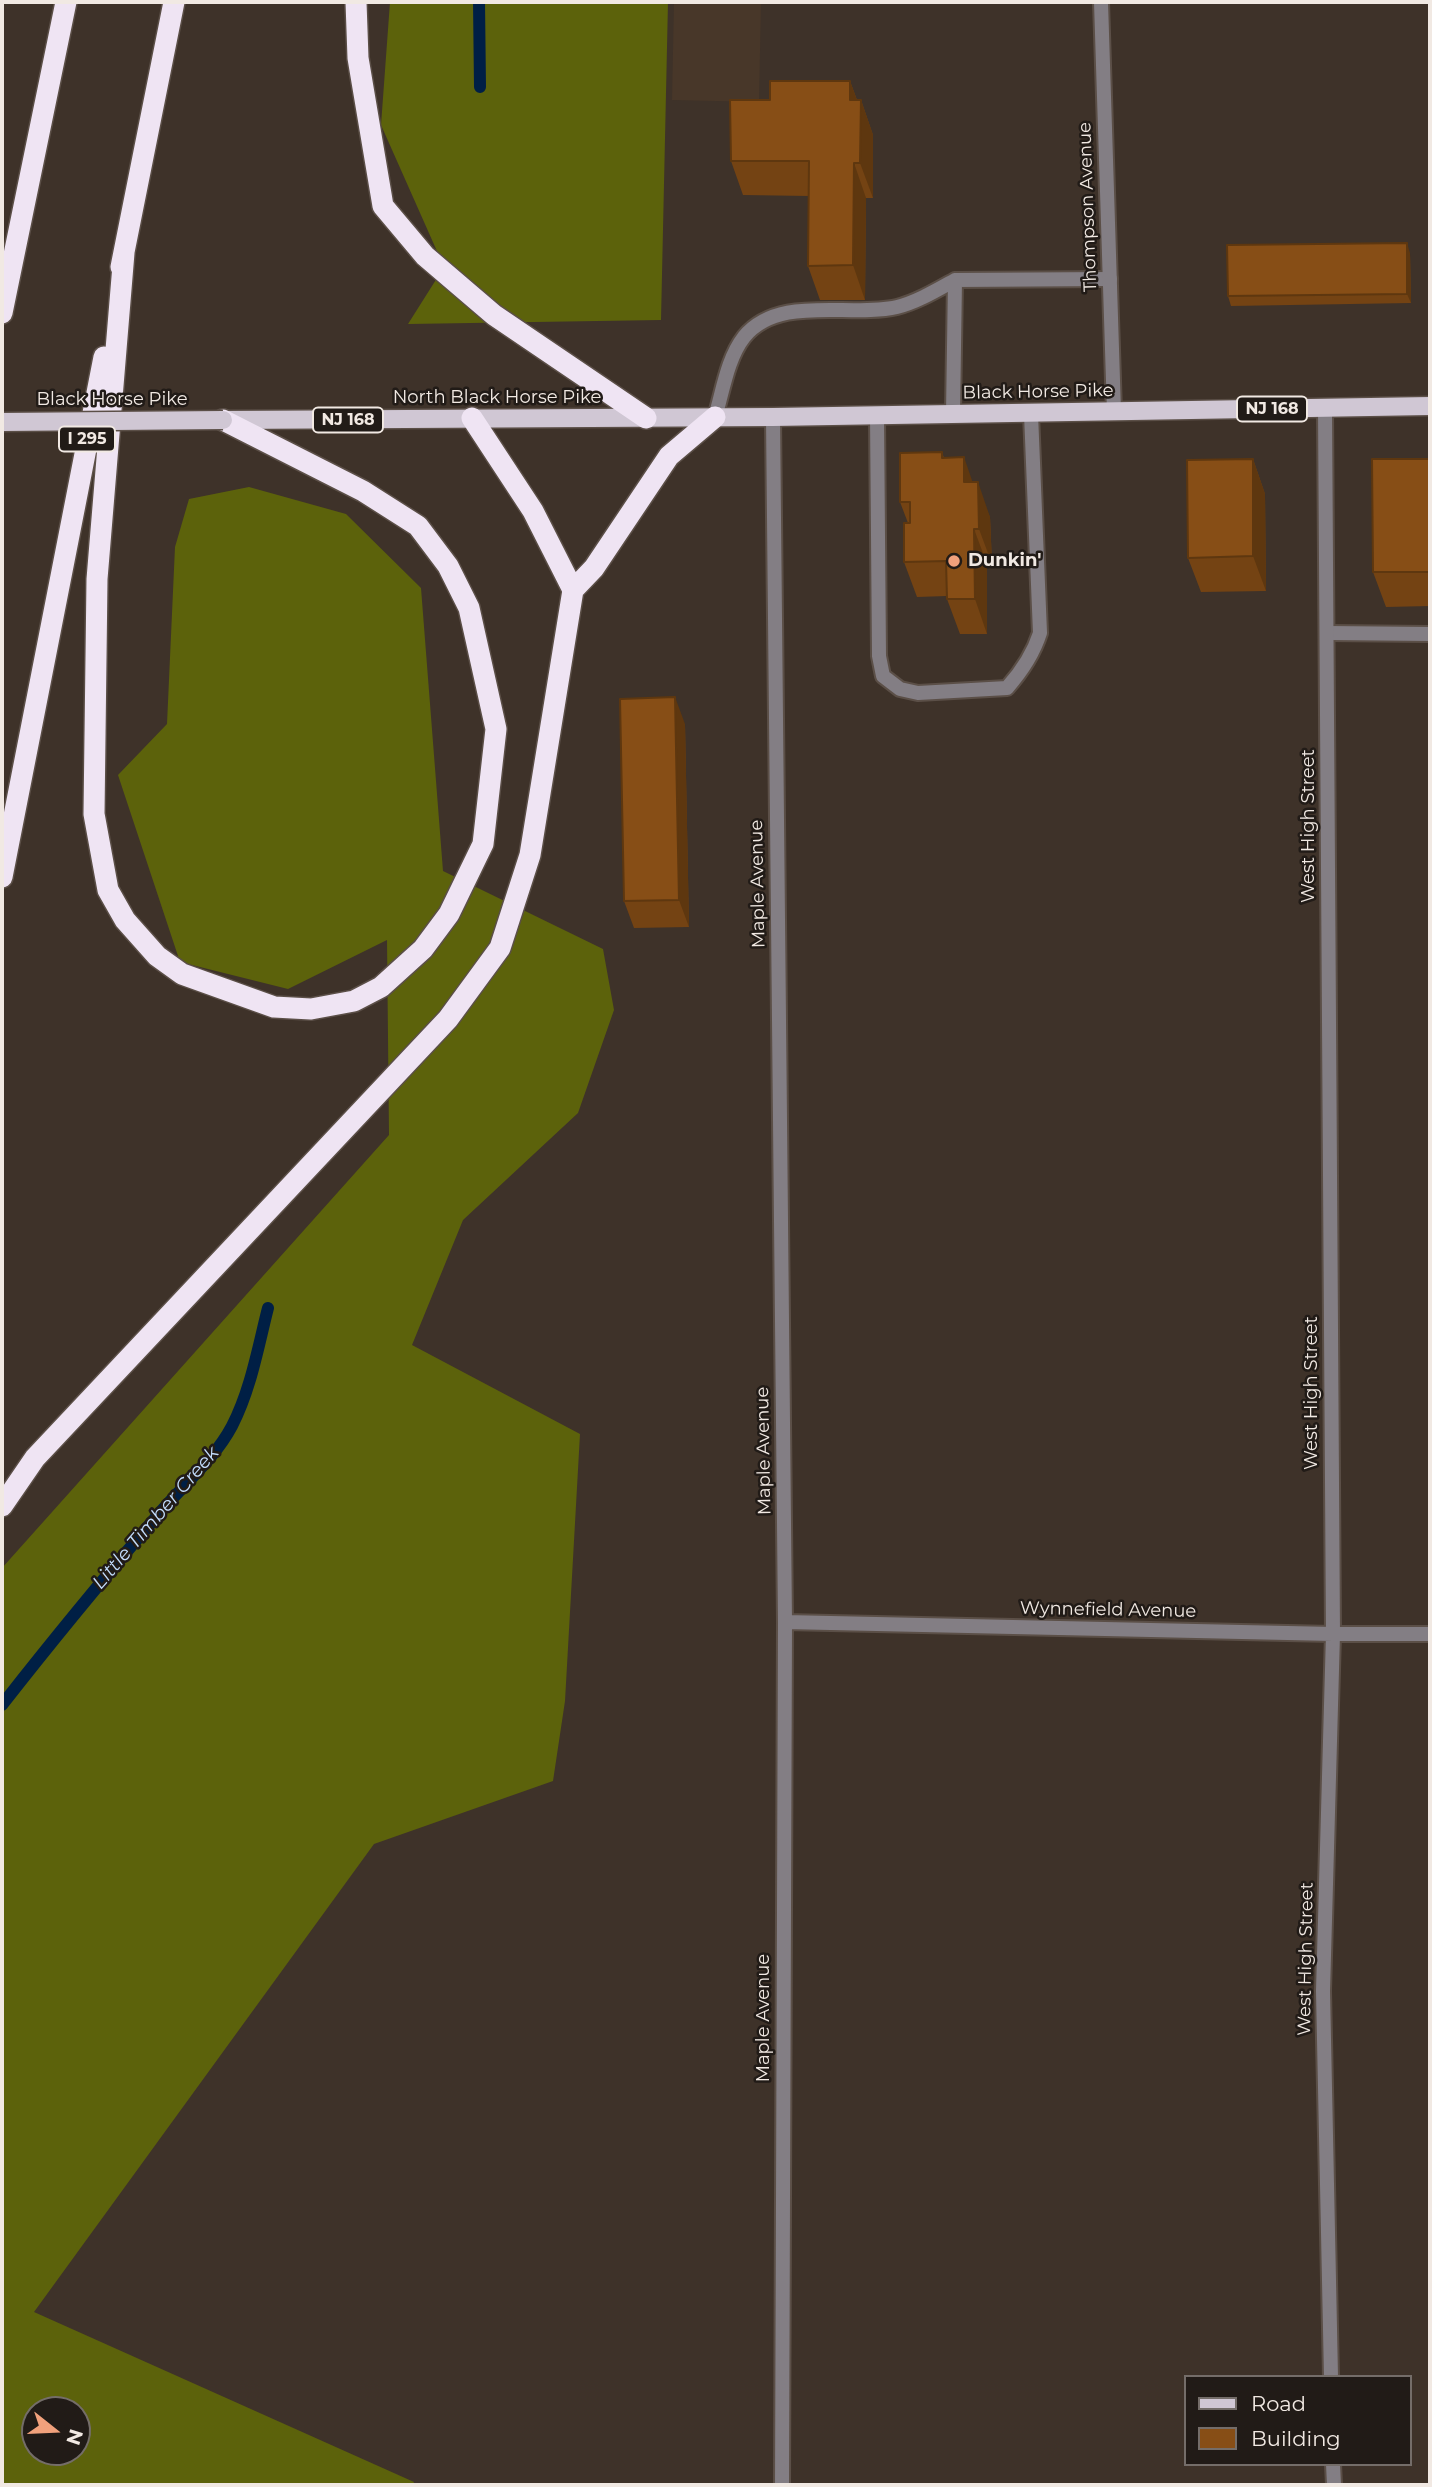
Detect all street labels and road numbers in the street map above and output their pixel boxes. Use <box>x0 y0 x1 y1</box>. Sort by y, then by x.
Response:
street label: Thompson Avenue <box>1074 122 1102 292</box>
street label: Black Horse Pike <box>962 380 1114 404</box>
street label: North Black Horse Pike <box>393 387 601 409</box>
street label: Black Horse Pike <box>36 389 188 411</box>
road number: NJ 168 <box>1237 396 1307 422</box>
road number: NJ 168 <box>313 408 383 432</box>
road number: I 295 <box>59 426 115 452</box>
street label: West High Street <box>1298 749 1320 903</box>
street label: Maple Avenue <box>746 820 770 948</box>
street label: West High Street <box>1301 1316 1323 1470</box>
street label: Maple Avenue <box>752 1387 776 1515</box>
street label: Wynnefield Avenue <box>1020 1598 1196 1622</box>
street label: West High Street <box>1294 1882 1318 2036</box>
street label: Maple Avenue <box>753 1954 775 2082</box>

